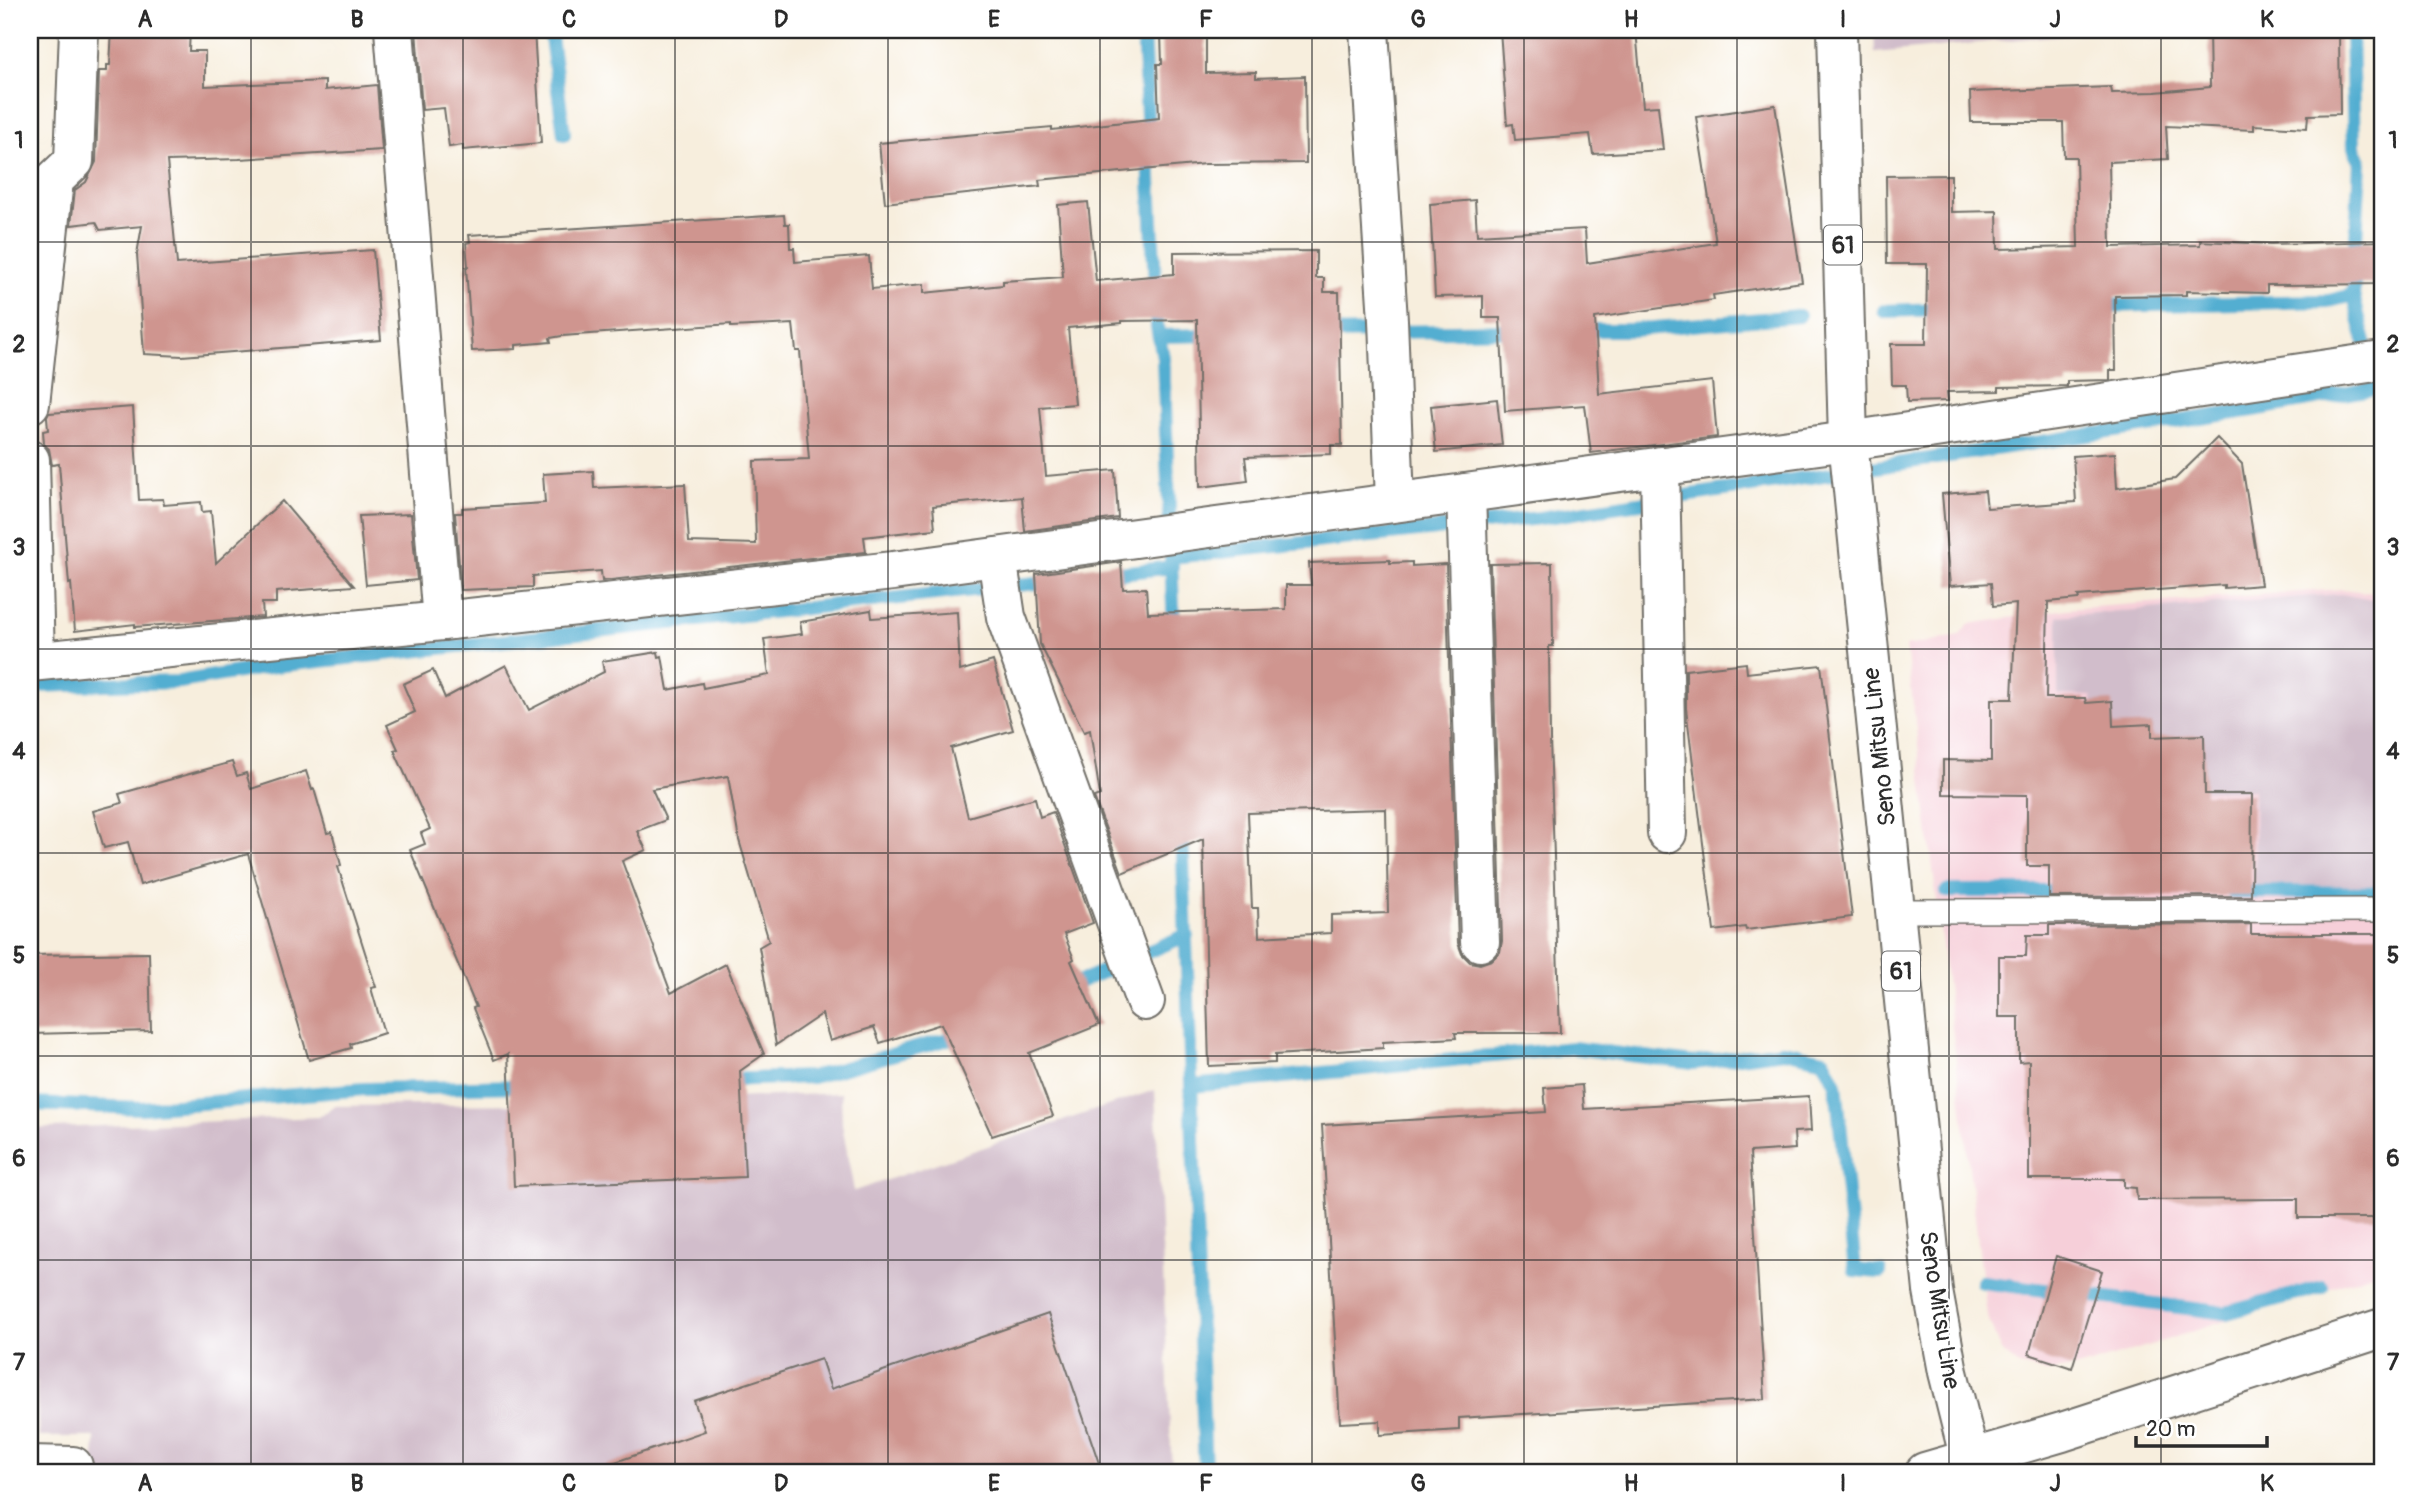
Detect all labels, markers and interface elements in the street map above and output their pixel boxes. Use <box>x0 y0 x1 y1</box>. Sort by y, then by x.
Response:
text: A <box>138 5 153 34</box>
text: B <box>350 5 364 34</box>
text: C <box>562 5 576 34</box>
text: D <box>774 5 788 34</box>
text: E <box>988 5 1000 34</box>
text: F <box>1199 5 1213 34</box>
text: G <box>1410 5 1426 34</box>
text: H <box>1624 5 1638 34</box>
text: I <box>1840 5 1846 34</box>
text: J <box>2049 5 2061 34</box>
text: K <box>2260 5 2274 34</box>
text: 1 <box>15 126 24 155</box>
text: 1 <box>2389 126 2398 155</box>
road number: 61 <box>1824 226 1862 264</box>
text: 2 <box>13 330 26 359</box>
text: 2 <box>2387 330 2400 359</box>
text: 3 <box>13 533 25 562</box>
text: 3 <box>2387 533 2399 562</box>
street label: Seno Mitsu Line <box>1857 666 1902 828</box>
text: 4 <box>12 737 26 766</box>
text: 4 <box>2386 737 2400 766</box>
text: 5 <box>13 941 25 970</box>
text: 5 <box>2387 941 2399 970</box>
road number: 61 <box>1882 952 1920 990</box>
text: 6 <box>12 1144 26 1173</box>
text: 6 <box>2386 1144 2400 1173</box>
street label: Seno Mitsu Line <box>1913 1229 1966 1391</box>
text: 7 <box>13 1348 26 1377</box>
text: 7 <box>2387 1348 2400 1377</box>
scale bar <box>2136 1404 2267 1448</box>
text: 20 m <box>2146 1416 2195 1443</box>
text: A <box>138 1469 153 1498</box>
text: B <box>350 1469 364 1498</box>
text: C <box>562 1469 576 1498</box>
text: D <box>774 1469 788 1498</box>
text: E <box>988 1469 1000 1498</box>
text: F <box>1199 1469 1213 1498</box>
text: G <box>1410 1469 1426 1498</box>
text: H <box>1624 1469 1638 1498</box>
text: I <box>1840 1469 1846 1498</box>
text: J <box>2049 1469 2061 1498</box>
text: K <box>2260 1469 2274 1498</box>

